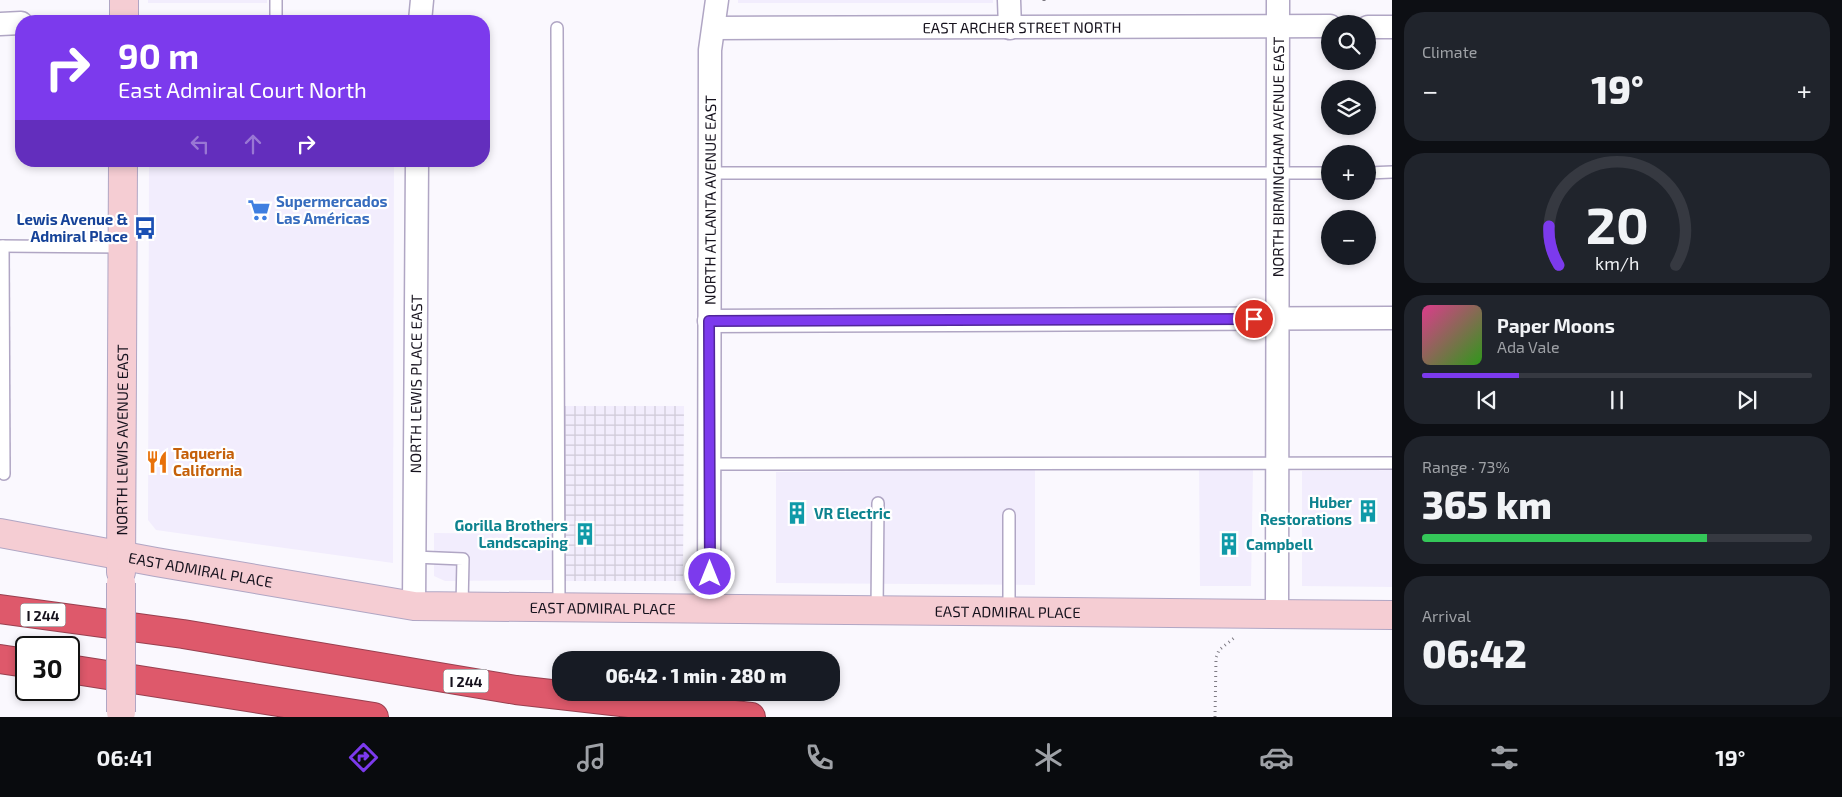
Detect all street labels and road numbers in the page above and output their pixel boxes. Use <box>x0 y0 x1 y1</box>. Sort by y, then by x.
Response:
street label: EAST ARCHER STREET NORTH <box>922 18 1122 36</box>
street label: NORTH BIRMINGHAM AVENUE EAST <box>1269 36 1287 277</box>
street label: NORTH ATLANTA AVENUE EAST <box>701 95 719 305</box>
street label: NORTH LEWIS PLACE EAST <box>406 294 425 474</box>
street label: NORTH LEWIS AVENUE EAST <box>112 344 131 536</box>
street label: EAST ADMIRAL PLACE <box>127 548 274 591</box>
street label: EAST ADMIRAL PLACE <box>529 598 676 617</box>
street label: EAST ADMIRAL PLACE <box>934 602 1081 621</box>
road number: I 244 <box>20 604 66 626</box>
road number: I 244 <box>444 669 488 692</box>

